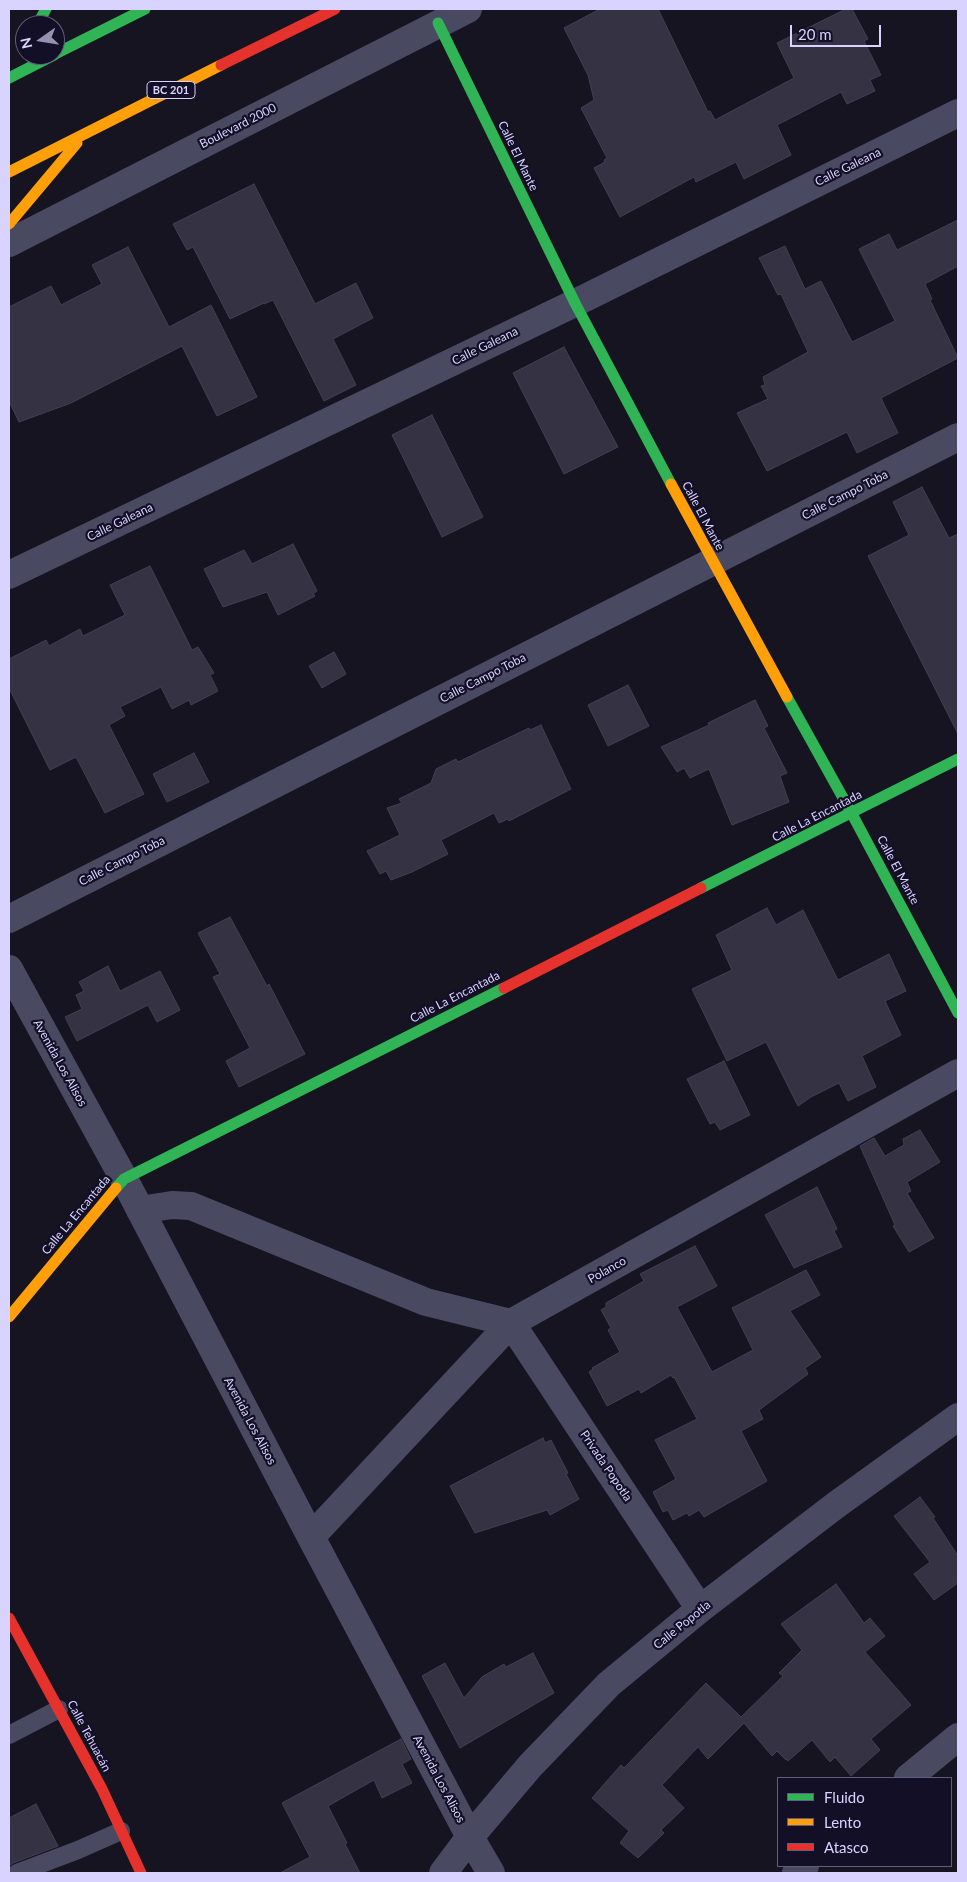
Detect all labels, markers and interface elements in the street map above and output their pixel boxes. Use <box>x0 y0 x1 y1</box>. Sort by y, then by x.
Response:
north arrow <box>15 15 65 65</box>
scale bar <box>792 15 883 47</box>
text: 20 m <box>798 25 832 43</box>
text: N <box>16 36 35 50</box>
road number: BC 201 <box>147 82 195 98</box>
street label: Boulevard 2000 <box>197 101 279 151</box>
street label: Calle El Mante <box>495 119 541 193</box>
street label: Calle Galeana <box>813 145 883 189</box>
street label: Calle Galeana <box>450 324 520 368</box>
street label: Calle Campo Toba <box>800 467 890 523</box>
street label: Calle El Mante <box>679 479 727 553</box>
street label: Calle Galeana <box>85 500 155 544</box>
street label: Calle Campo Toba <box>438 650 528 706</box>
street label: Calle La Encantada <box>770 787 864 845</box>
street label: Calle Campo Toba <box>77 833 167 889</box>
street label: Calle El Mante <box>874 833 922 907</box>
street label: Calle La Encantada <box>408 968 502 1026</box>
street label: Avenida Los Alisos <box>30 1017 90 1109</box>
street label: Calle La Encantada <box>39 1172 113 1258</box>
street label: Polanco <box>585 1254 629 1286</box>
street label: Avenida Los Alisos <box>221 1375 279 1467</box>
street label: Privada Popotla <box>577 1428 635 1504</box>
street label: Calle Popotla <box>651 1598 713 1652</box>
street label: Calle Tehuacán <box>64 1698 114 1774</box>
street label: Avenida Los Alisos <box>410 1733 468 1825</box>
legend <box>777 1777 952 1867</box>
text: Fluido <box>824 1788 865 1806</box>
text: Lento <box>824 1813 861 1831</box>
text: Atasco <box>824 1838 869 1856</box>

